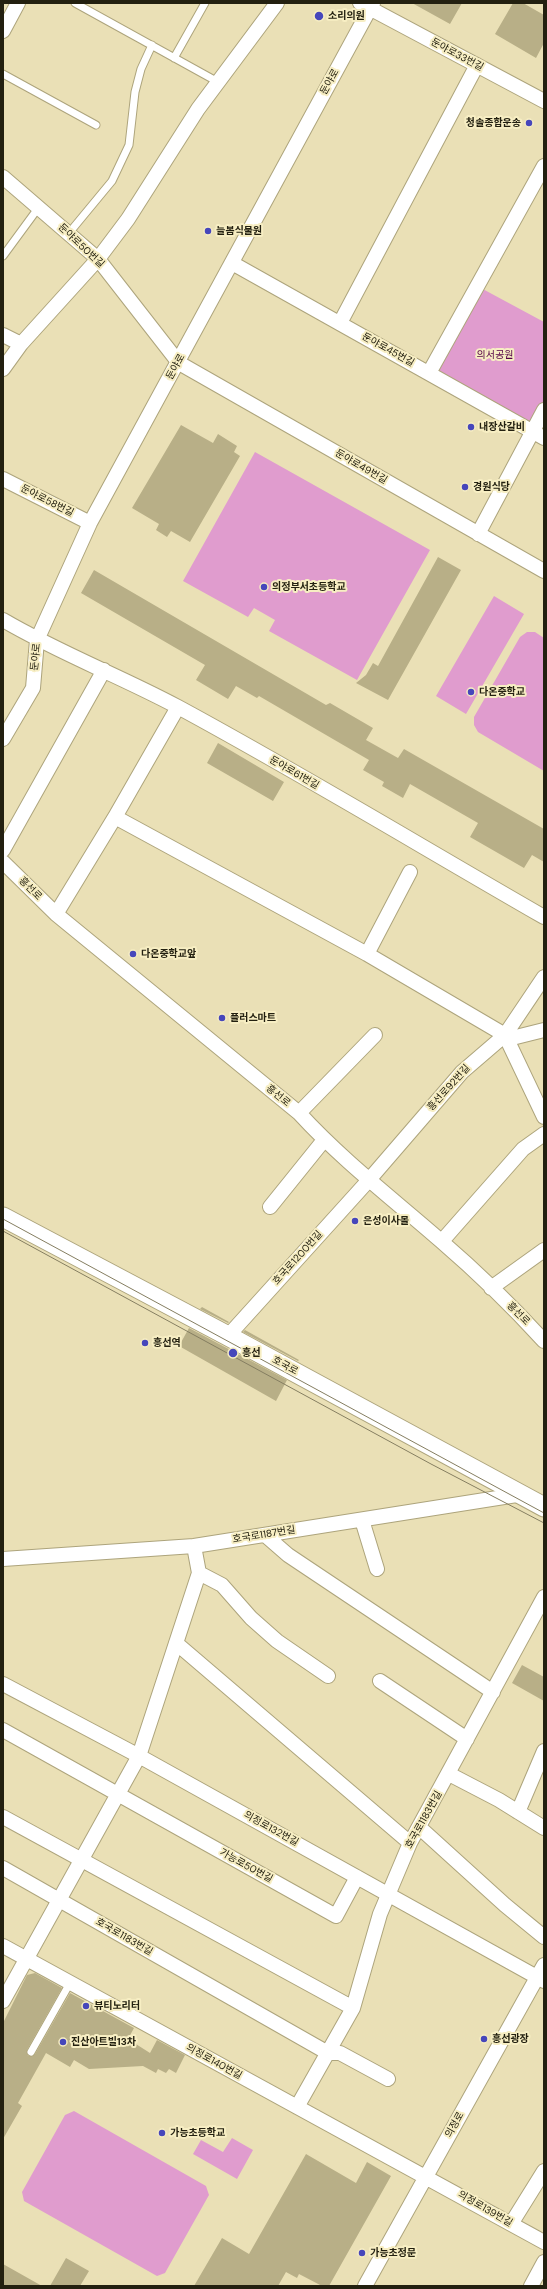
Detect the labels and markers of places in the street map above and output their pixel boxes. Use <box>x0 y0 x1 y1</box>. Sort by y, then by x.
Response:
marker: 소리의원 <box>313 10 325 22</box>
place label: 소리의원 <box>328 10 365 22</box>
place label: 청솔종합운송 <box>466 117 521 129</box>
marker: 청솔종합운송 <box>524 118 534 128</box>
place label: 늘봄식물원 <box>216 225 262 237</box>
marker: 늘봄식물원 <box>203 226 213 236</box>
place label: 내장산갈비 <box>479 421 525 433</box>
marker: 내장산갈비 <box>466 422 476 432</box>
place label: 경원식당 <box>473 481 510 493</box>
marker: 경원식당 <box>460 482 470 492</box>
place label: 의정부서초등학교 <box>272 581 346 593</box>
marker: 의정부서초등학교 <box>259 582 269 592</box>
place label: 다온중학교 <box>479 686 525 698</box>
marker: 다온중학교 <box>466 687 476 697</box>
place label: 다온중학교앞 <box>141 948 196 960</box>
marker: 다온중학교앞 <box>128 949 138 959</box>
place label: 플러스마트 <box>230 1012 276 1024</box>
marker: 플러스마트 <box>217 1013 227 1023</box>
place label: 은성이사몰 <box>363 1215 409 1227</box>
marker: 은성이사몰 <box>350 1216 360 1226</box>
place label: 흥선역 <box>153 1337 181 1349</box>
marker: 흥선역 <box>140 1338 150 1348</box>
marker: 흥선 <box>227 1347 239 1359</box>
place label: 흥선 <box>242 1347 260 1359</box>
place label: 뷰티노리터 <box>94 2000 140 2012</box>
marker: 뷰티노리터 <box>81 2001 91 2011</box>
place label: 흥선광장 <box>492 2033 529 2045</box>
marker: 흥선광장 <box>479 2034 489 2044</box>
place label: 진산아트빌13차 <box>71 2036 136 2048</box>
marker: 진산아트빌13차 <box>58 2037 68 2047</box>
place label: 가능초등학교 <box>170 2127 225 2139</box>
marker: 가능초등학교 <box>157 2128 167 2138</box>
place label: 가능초정문 <box>370 2247 416 2259</box>
marker: 가능초정문 <box>357 2248 367 2258</box>

